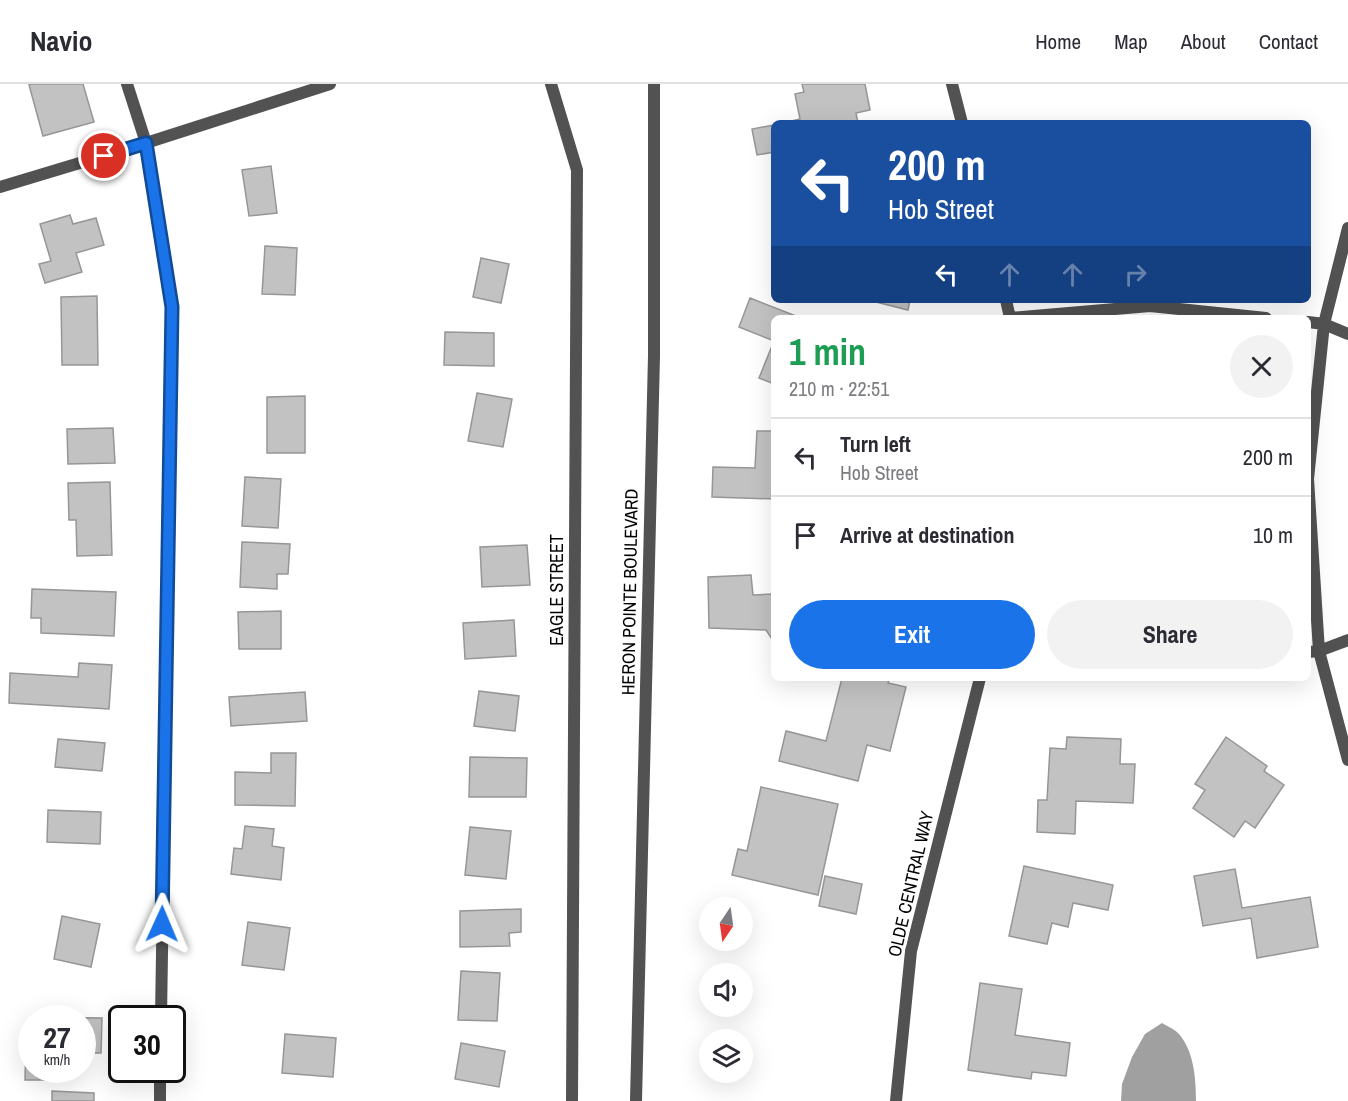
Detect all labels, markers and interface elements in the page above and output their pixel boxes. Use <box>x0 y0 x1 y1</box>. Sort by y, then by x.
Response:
text: Navio <box>30 22 93 60</box>
text: Home <box>1035 27 1081 56</box>
text: Map <box>1114 27 1148 56</box>
text: About <box>1181 27 1226 56</box>
text: Contact <box>1259 27 1318 56</box>
pin <box>78 130 129 181</box>
text: 200 m <box>888 137 986 193</box>
icon: arrive <box>87 139 120 172</box>
icon: left <box>789 144 867 222</box>
text: Hob Street <box>888 191 994 227</box>
icon: left <box>930 258 963 291</box>
icon: ahead <box>993 258 1026 291</box>
icon: ahead <box>1056 258 1089 291</box>
icon: right <box>1119 258 1152 291</box>
text: 1 min <box>789 328 866 376</box>
button: close <box>1230 335 1293 398</box>
text: 210 m · 22:51 <box>789 375 889 402</box>
text: Turn left <box>840 429 911 459</box>
icon: left <box>789 441 822 474</box>
text: 200 m <box>1243 442 1293 472</box>
text: Hob Street <box>840 459 918 486</box>
street label: HERON POINTE BOULEVARD <box>615 489 644 695</box>
icon: arrive <box>789 519 822 552</box>
text: Arrive at destination <box>840 520 1014 550</box>
text: 10 m <box>1253 520 1293 550</box>
street label: EAGLE STREET <box>544 534 569 646</box>
button: Exit <box>789 600 1035 669</box>
button: Share <box>1047 600 1293 669</box>
street label: OLDE CENTRAL WAY <box>882 808 939 959</box>
position arrow <box>130 892 194 956</box>
north arrow <box>699 897 753 951</box>
map controls <box>699 897 753 1083</box>
button: sound <box>699 963 753 1017</box>
speed limit sign: 30 <box>108 1005 186 1083</box>
text: 27 <box>43 1017 71 1057</box>
button: layers <box>699 1029 753 1083</box>
text: km/h <box>44 1049 70 1070</box>

